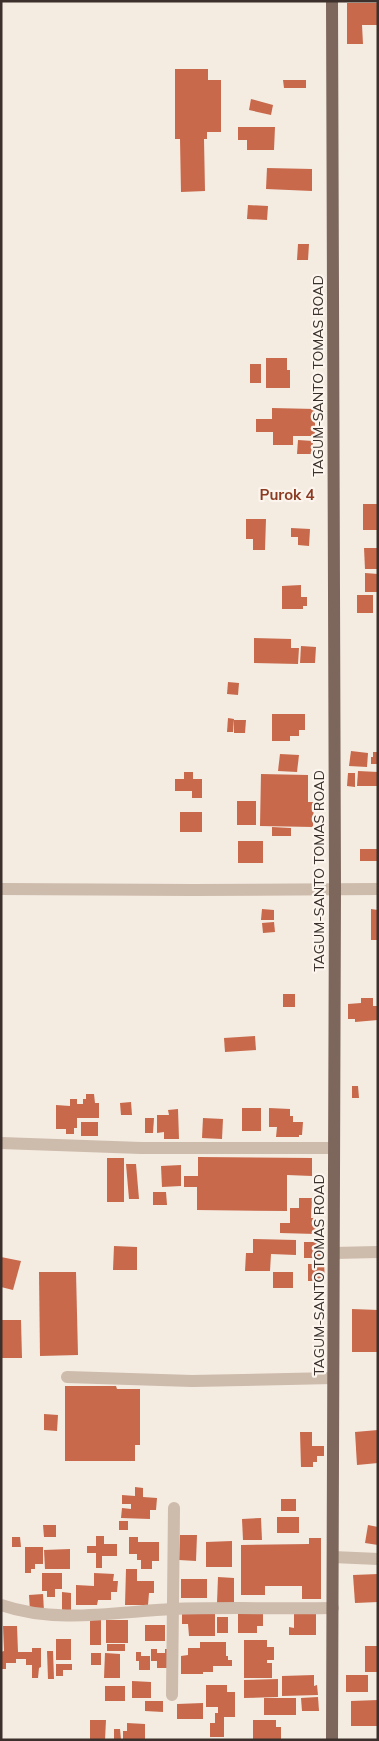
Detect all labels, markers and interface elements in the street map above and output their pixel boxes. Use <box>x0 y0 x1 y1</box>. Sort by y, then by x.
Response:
street label: TAGUM-SANTO TOMAS ROAD <box>309 275 327 477</box>
district label: Purok 4 <box>260 485 314 504</box>
street label: TAGUM-SANTO TOMAS ROAD <box>310 770 328 972</box>
street label: TAGUM-SANTO TOMAS ROAD <box>310 1174 328 1376</box>

